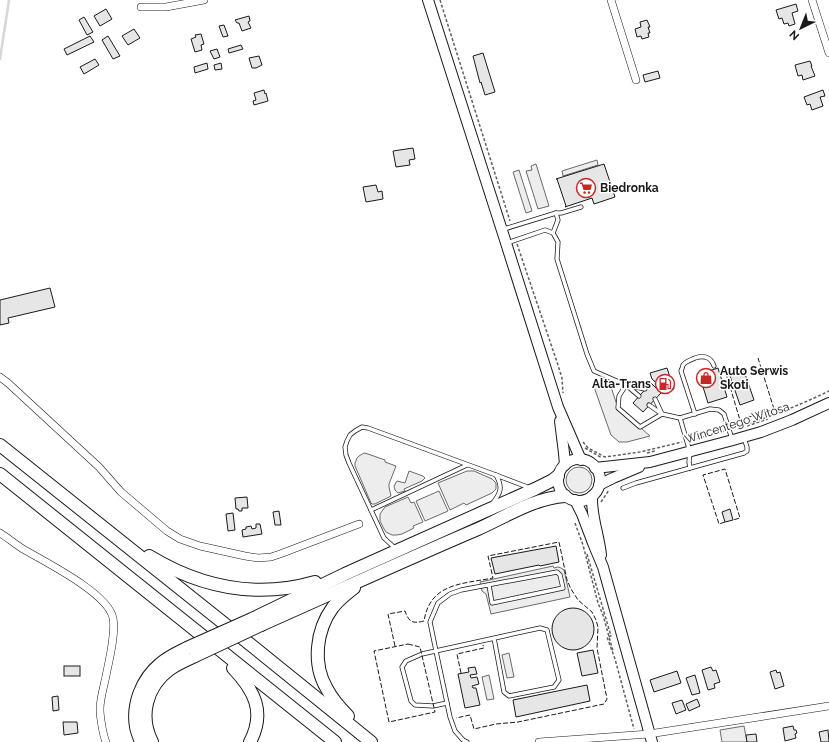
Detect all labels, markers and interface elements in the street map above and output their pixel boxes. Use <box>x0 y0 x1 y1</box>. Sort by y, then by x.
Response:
north arrow <box>781 8 821 48</box>
text: N <box>787 27 802 43</box>
supermarket icon: Biedronka <box>575 177 597 199</box>
place label: Biedronka <box>600 181 659 195</box>
place label: Auto Serwis Skoti <box>720 364 788 392</box>
shop icon: Auto Serwis Skoti <box>695 367 717 389</box>
fuel station icon: Alta-Trans <box>654 373 676 395</box>
place label: Alta-Trans <box>592 377 651 391</box>
street label: Wincentego Witosa <box>683 399 791 447</box>

